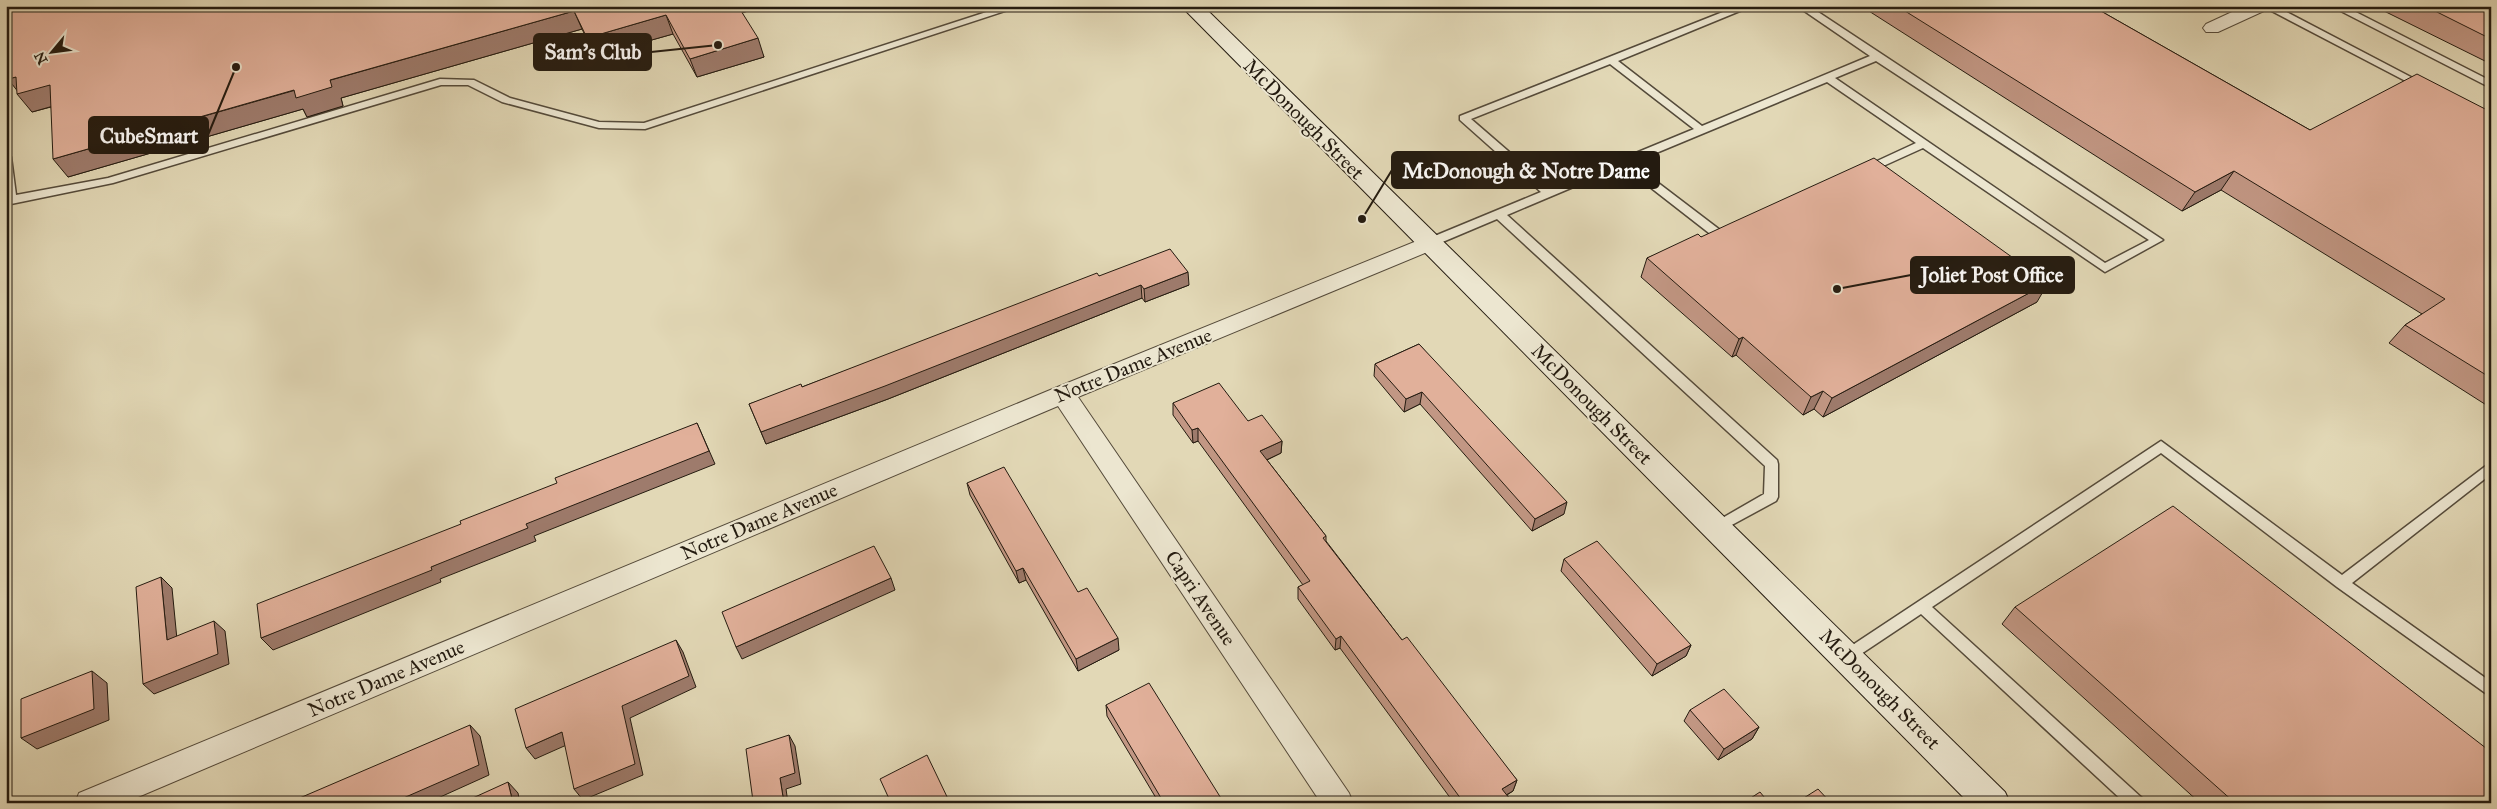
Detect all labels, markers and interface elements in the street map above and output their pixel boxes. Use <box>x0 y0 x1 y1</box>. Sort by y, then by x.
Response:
north arrow <box>28 28 78 78</box>
callout: Sam's Club <box>534 34 651 70</box>
text: Sam's Club <box>544 39 642 65</box>
text: N <box>31 49 51 67</box>
street label: McDonough Street <box>1238 54 1369 185</box>
callout: CubeSmart <box>89 117 208 153</box>
text: CubeSmart <box>100 123 199 149</box>
callout: McDonough & Notre Dame <box>1392 152 1659 188</box>
text: McDonough & Notre Dame <box>1402 158 1650 184</box>
callout: Joliet Post Office <box>1911 257 2074 293</box>
text: Joliet Post Office <box>1918 262 2064 289</box>
street label: Notre Dame Avenue <box>1051 322 1215 408</box>
street label: McDonough Street <box>1526 339 1657 470</box>
street label: Notre Dame Avenue <box>677 477 841 565</box>
street label: Capri Avenue <box>1160 546 1242 650</box>
street label: McDonough Street <box>1814 624 1945 755</box>
street label: Notre Dame Avenue <box>304 634 468 722</box>

